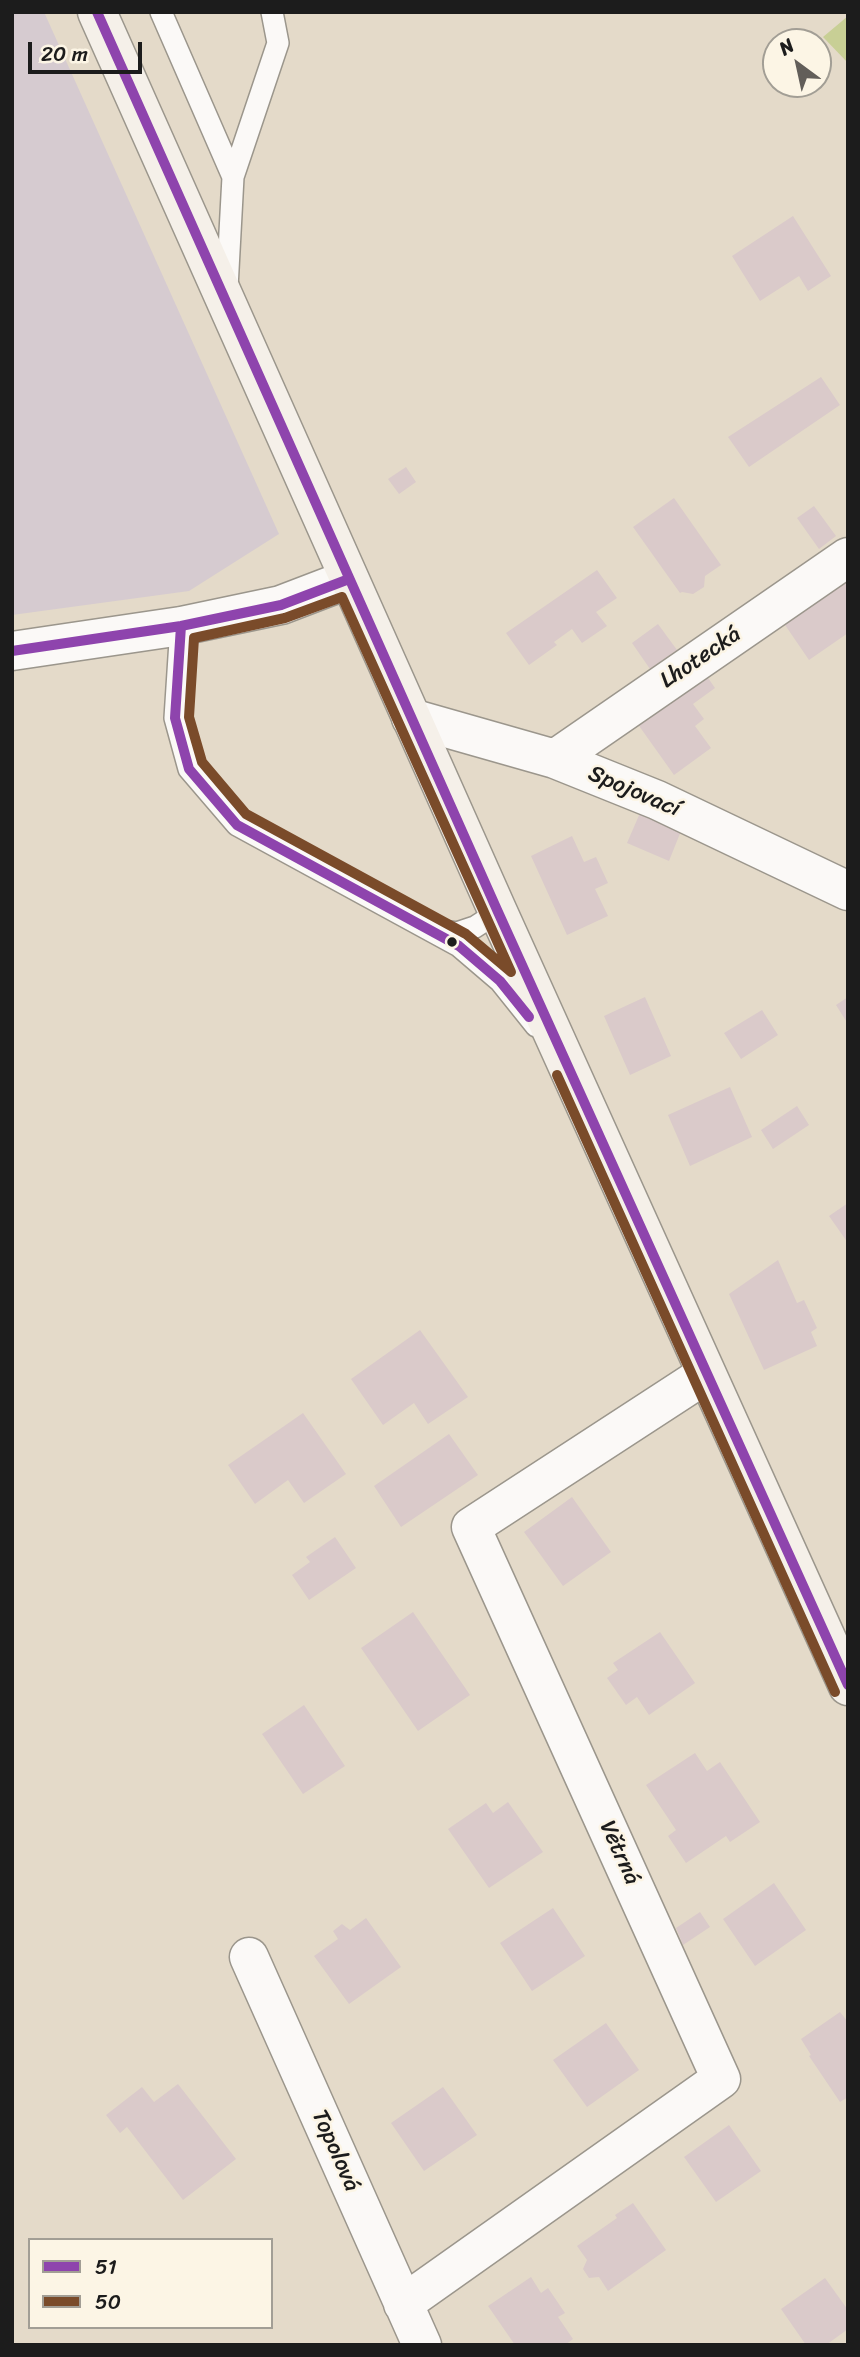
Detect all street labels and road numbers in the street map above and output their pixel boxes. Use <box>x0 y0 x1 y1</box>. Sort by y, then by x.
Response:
street label: Lhotecká <box>655 621 747 695</box>
street label: Spojovací <box>584 760 684 824</box>
street label: Větrná <box>593 1817 645 1889</box>
street label: Topolová <box>305 2106 365 2196</box>

